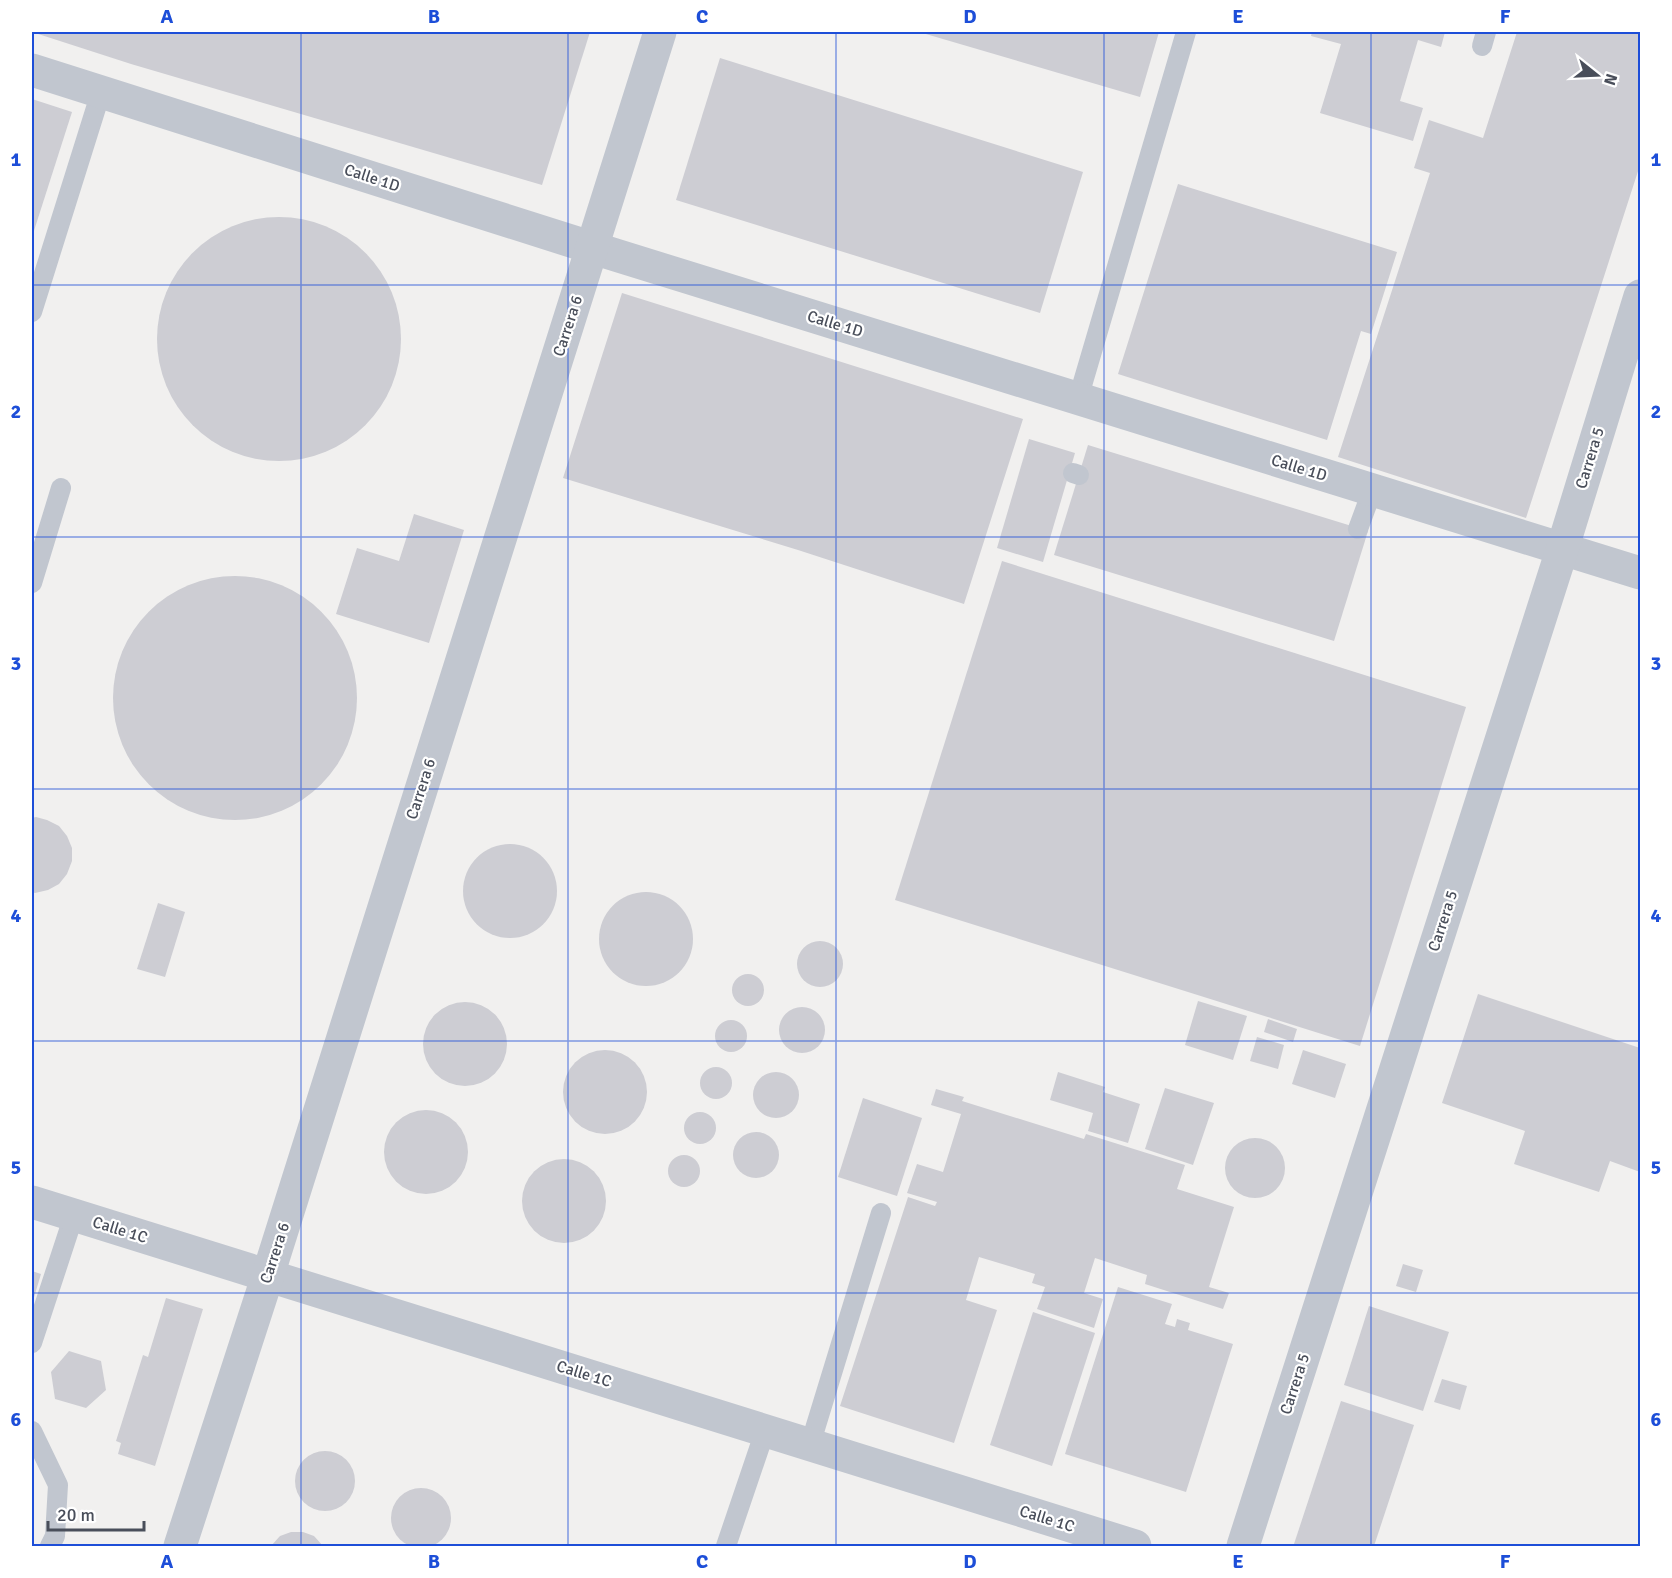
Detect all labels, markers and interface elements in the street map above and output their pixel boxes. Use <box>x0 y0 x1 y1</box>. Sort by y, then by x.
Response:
text: A <box>161 4 174 29</box>
text: B <box>428 4 440 29</box>
text: C <box>696 4 708 29</box>
text: D <box>963 4 977 29</box>
text: E <box>1232 4 1244 29</box>
text: F <box>1500 4 1511 29</box>
north arrow <box>1567 45 1627 105</box>
text: N <box>1599 71 1622 88</box>
text: 1 <box>11 147 22 172</box>
text: 1 <box>1651 147 1662 172</box>
street label: Calle 1D <box>342 160 402 196</box>
street label: Carrera 6 <box>549 293 587 359</box>
street label: Calle 1D <box>805 306 865 342</box>
text: 2 <box>11 399 21 424</box>
text: 2 <box>1651 399 1661 424</box>
street label: Carrera 5 <box>1571 425 1609 491</box>
street label: Calle 1D <box>1269 450 1329 486</box>
text: 3 <box>11 651 21 676</box>
text: 3 <box>1651 651 1661 676</box>
street label: Carrera 6 <box>402 756 440 822</box>
street label: Carrera 5 <box>1424 888 1462 954</box>
text: 4 <box>11 903 22 928</box>
text: 4 <box>1651 903 1662 928</box>
text: 5 <box>11 1155 21 1180</box>
text: 5 <box>1651 1155 1661 1180</box>
street label: Calle 1C <box>90 1212 150 1248</box>
street label: Carrera 6 <box>256 1220 294 1286</box>
street label: Carrera 5 <box>1276 1351 1314 1417</box>
street label: Calle 1C <box>554 1356 614 1392</box>
text: 6 <box>11 1407 22 1432</box>
text: 6 <box>1651 1407 1662 1432</box>
scale bar <box>48 1494 144 1532</box>
street label: Calle 1C <box>1017 1501 1077 1537</box>
text: 20 m <box>57 1504 95 1526</box>
text: A <box>161 1549 174 1574</box>
text: B <box>428 1549 440 1574</box>
text: C <box>696 1549 708 1574</box>
text: D <box>963 1549 977 1574</box>
text: E <box>1232 1549 1244 1574</box>
text: F <box>1500 1549 1511 1574</box>

